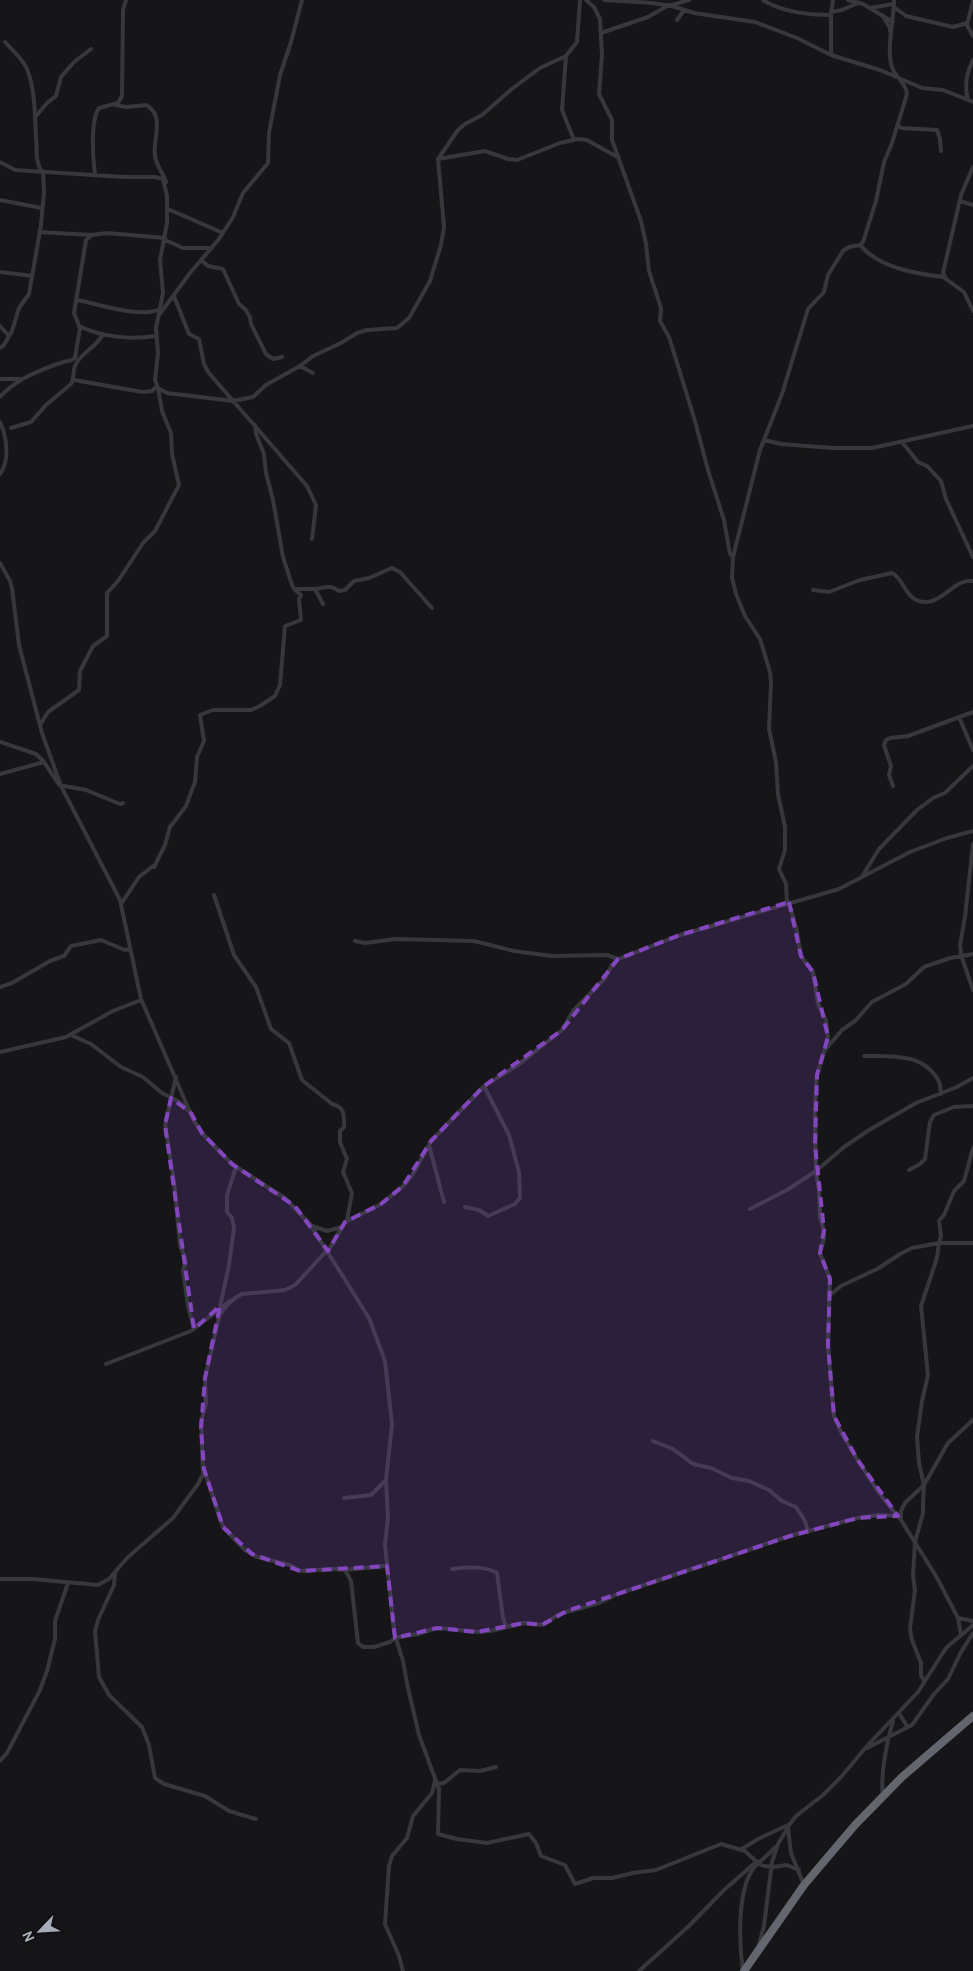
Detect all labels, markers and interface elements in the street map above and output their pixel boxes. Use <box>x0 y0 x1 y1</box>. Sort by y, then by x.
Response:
north arrow <box>15 1906 65 1956</box>
text: N <box>20 1928 39 1944</box>

